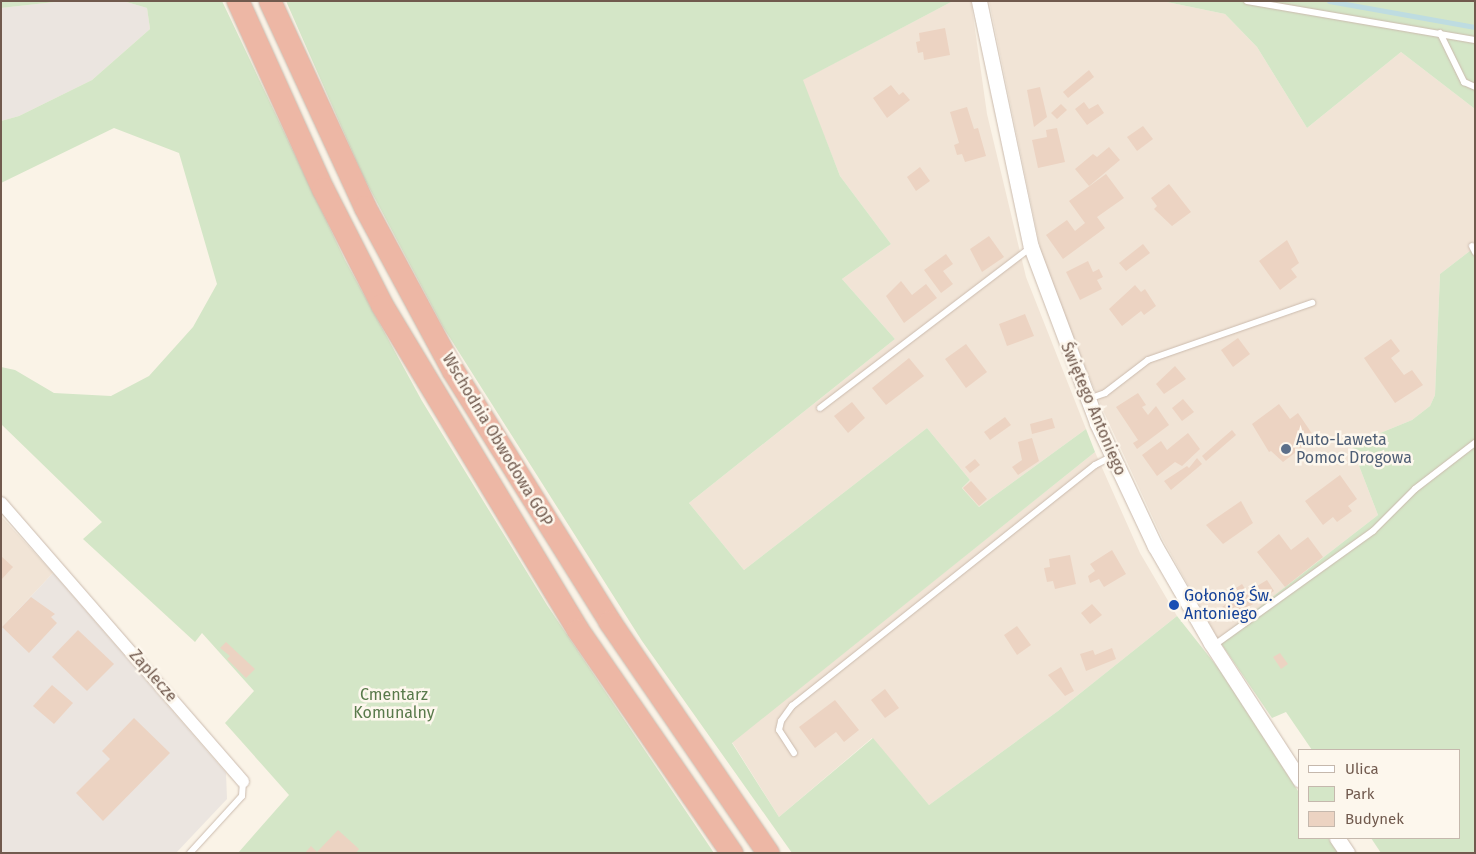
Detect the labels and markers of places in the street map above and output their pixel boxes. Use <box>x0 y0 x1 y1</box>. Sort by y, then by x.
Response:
place label: Auto-Laweta Pomoc Drogowa <box>1296 430 1412 468</box>
marker: Auto-Laweta Pomoc Drogowa <box>1280 443 1292 455</box>
place label: Gołonóg Św. Antoniego <box>1184 586 1273 624</box>
marker: Gołonóg Św. Antoniego <box>1168 599 1180 611</box>

